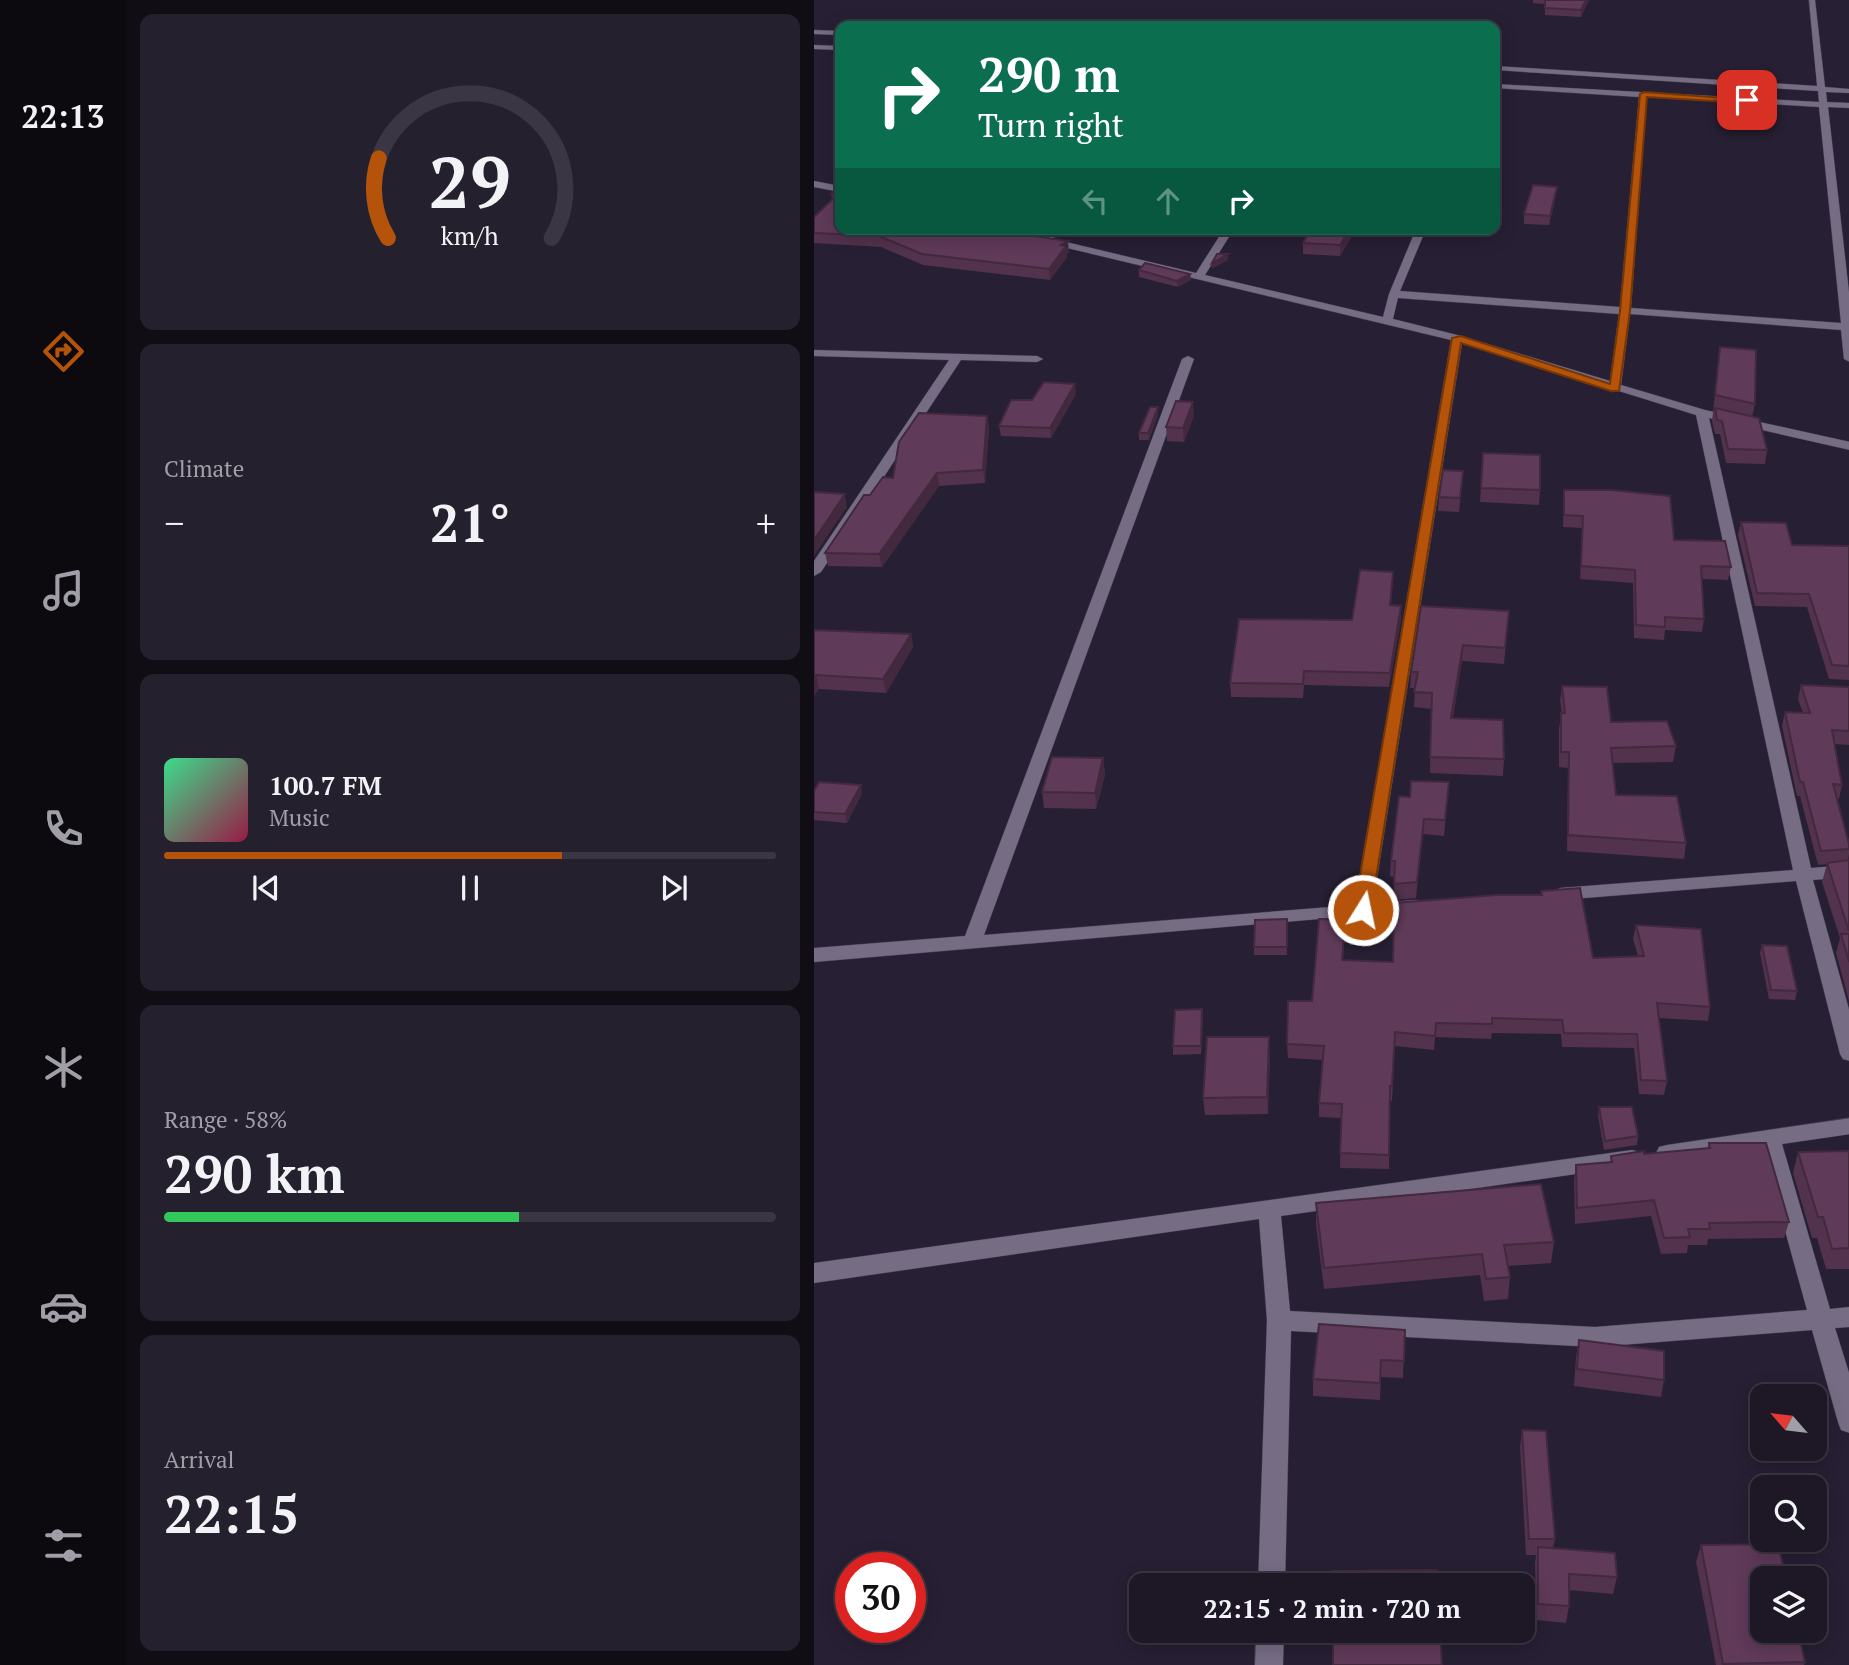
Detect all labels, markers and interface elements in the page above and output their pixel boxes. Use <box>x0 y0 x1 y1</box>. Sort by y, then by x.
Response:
text: 290 m <box>978 41 1120 106</box>
icon: right <box>863 49 954 140</box>
pin <box>1717 70 1777 130</box>
icon: arrive <box>1728 81 1766 119</box>
text: 22:13 <box>21 95 105 137</box>
text: Turn right <box>978 104 1124 146</box>
text: 29 <box>429 132 511 229</box>
icon: left <box>1076 182 1114 220</box>
icon: ahead <box>1149 182 1187 220</box>
icon: right <box>1222 182 1260 220</box>
text: km/h <box>441 219 499 252</box>
icon: directions <box>39 327 88 376</box>
text: Climate <box>164 453 244 484</box>
text: 21° <box>430 488 510 557</box>
text: − <box>164 498 184 548</box>
text: + <box>756 498 776 548</box>
icon: music <box>39 566 88 615</box>
text: 100.7 FM <box>269 768 382 802</box>
text: Music <box>269 802 330 833</box>
icon: phone <box>39 804 88 853</box>
icon: previous <box>247 869 285 907</box>
icon: pause <box>451 869 489 907</box>
icon: next <box>655 869 693 907</box>
position arrow <box>1326 873 1400 947</box>
icon: climate <box>39 1043 88 1092</box>
text: Range · 58% <box>164 1104 287 1135</box>
text: 290 km <box>164 1139 345 1208</box>
icon: car <box>39 1282 88 1331</box>
north arrow <box>1750 1384 1827 1461</box>
map controls <box>1750 1384 1827 1643</box>
text: Arrival <box>164 1444 235 1475</box>
button: search <box>1750 1475 1827 1552</box>
text: 22:15 <box>164 1479 299 1548</box>
icon: filters <box>39 1521 88 1570</box>
speed limit sign: 30 <box>835 1552 926 1643</box>
button: layers <box>1750 1566 1827 1643</box>
text: 22:15 · 2 min · 720 m <box>1203 1591 1461 1625</box>

